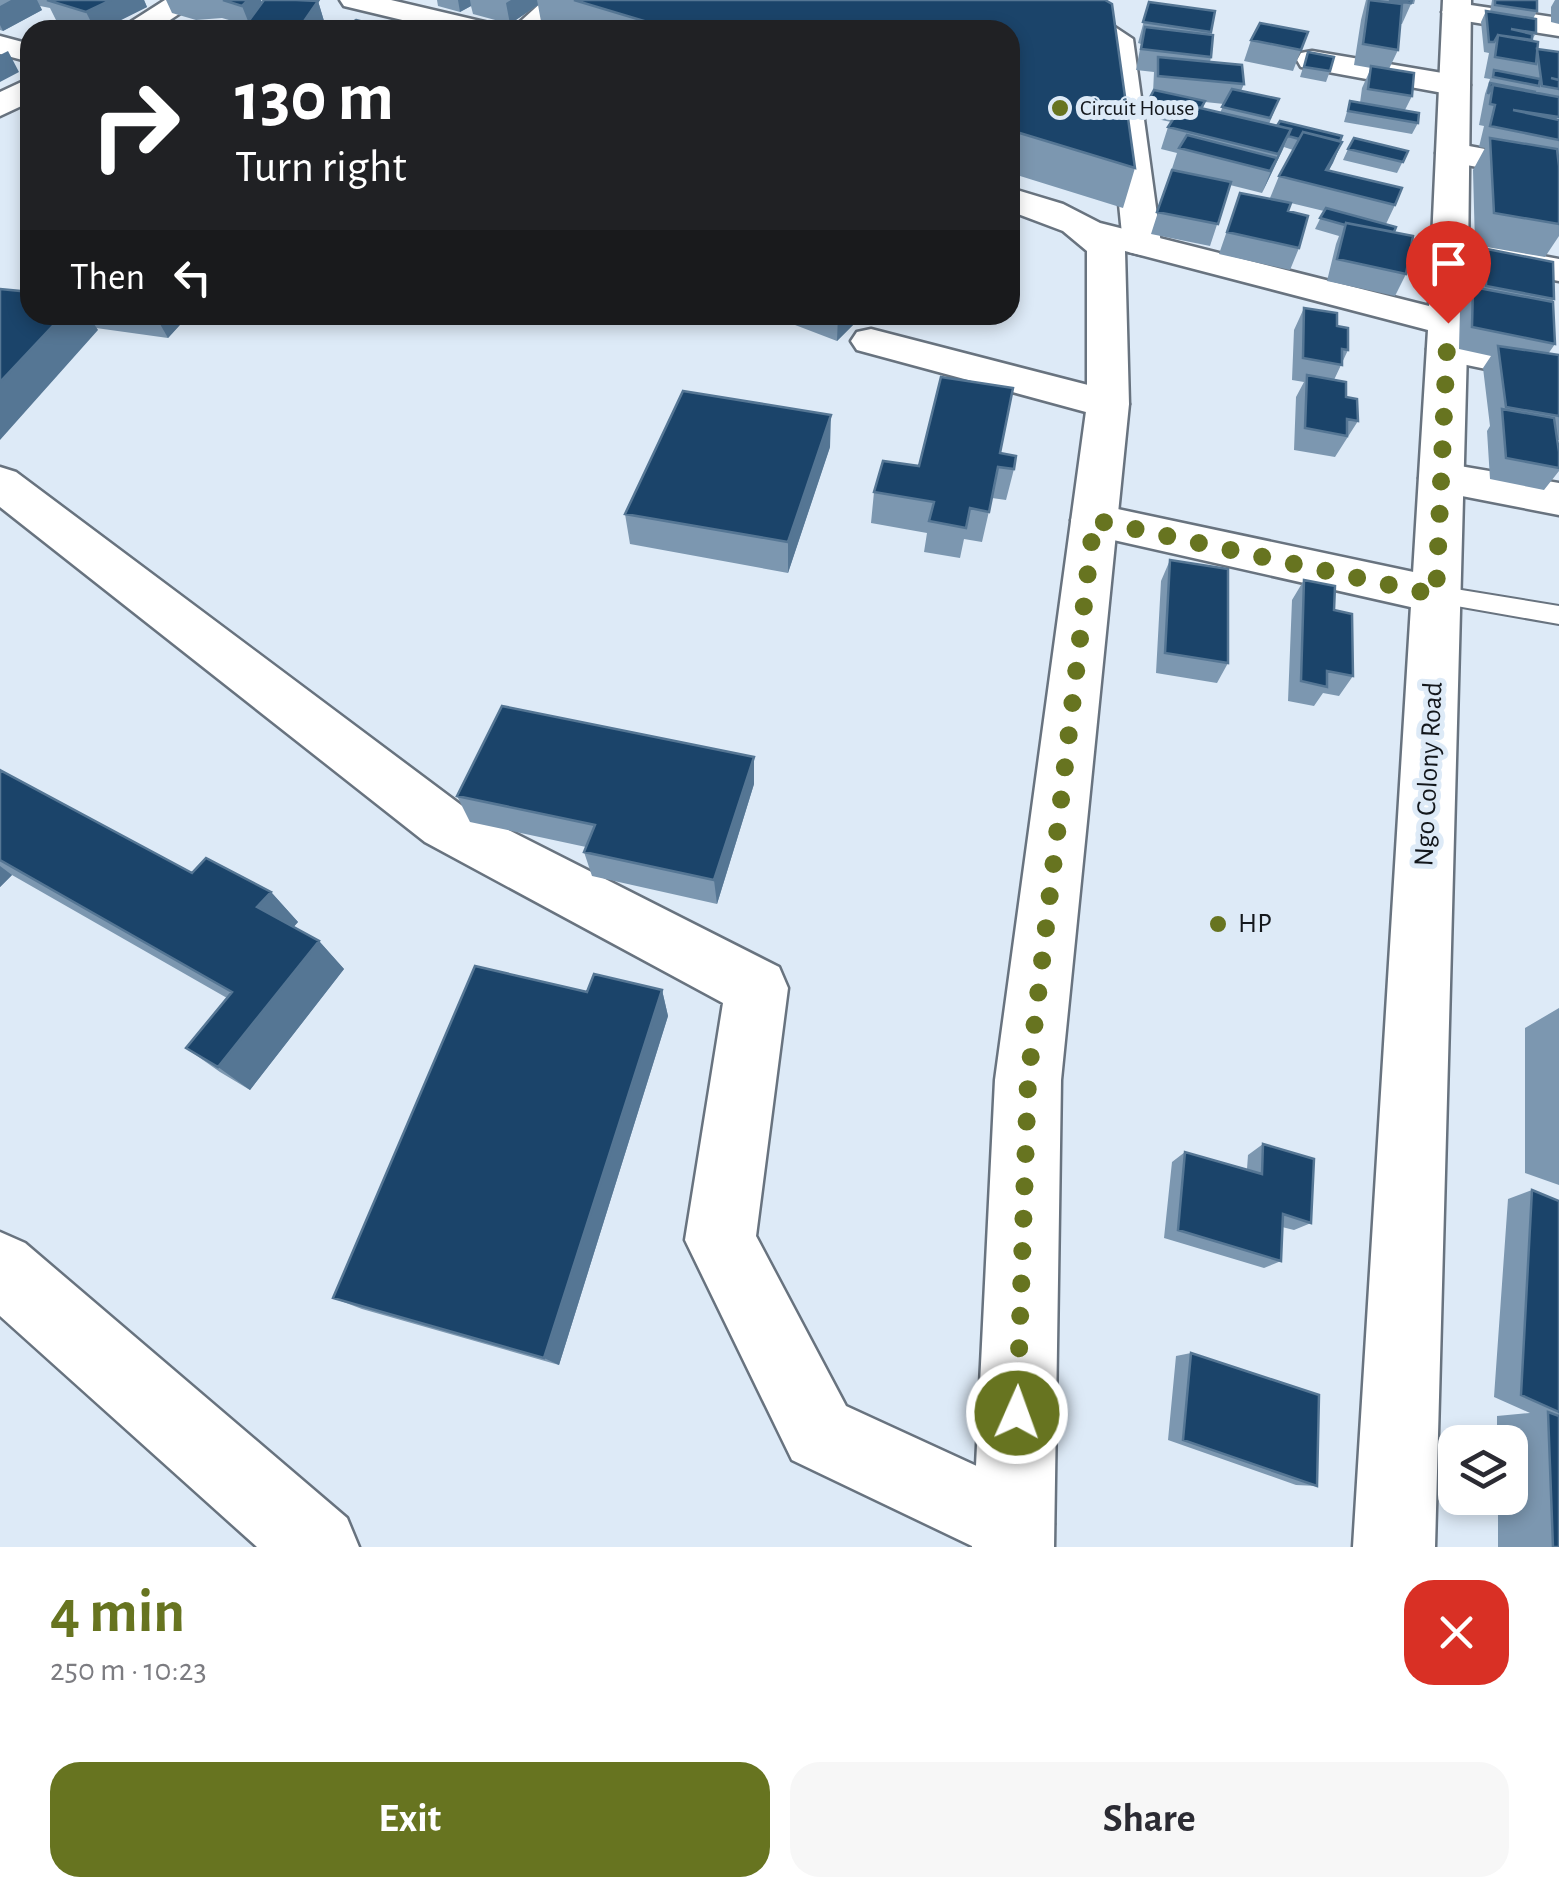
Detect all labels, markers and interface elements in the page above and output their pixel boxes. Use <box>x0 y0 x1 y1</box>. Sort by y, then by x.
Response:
icon: right <box>70 60 200 190</box>
text: 130 m <box>235 63 394 133</box>
marker: Circuit House <box>1049 97 1071 119</box>
place label: Circuit House <box>1080 97 1194 119</box>
text: Turn right <box>235 145 407 190</box>
pin <box>1406 221 1491 324</box>
icon: arrive <box>1421 236 1476 291</box>
icon: left <box>165 250 220 305</box>
text: Then <box>70 259 145 297</box>
street label: Ngo Colony Road <box>1410 681 1448 867</box>
place label: HP <box>1238 910 1272 938</box>
marker: HP <box>1207 913 1229 935</box>
position arrow <box>965 1361 1069 1465</box>
map controls <box>1438 1425 1528 1515</box>
button: layers <box>1438 1425 1528 1515</box>
button: close <box>1404 1580 1509 1685</box>
text: 4 min <box>50 1583 185 1643</box>
text: 250 m · 10:23 <box>50 1654 207 1686</box>
button: Exit <box>50 1762 770 1877</box>
button: Share <box>790 1762 1509 1877</box>

